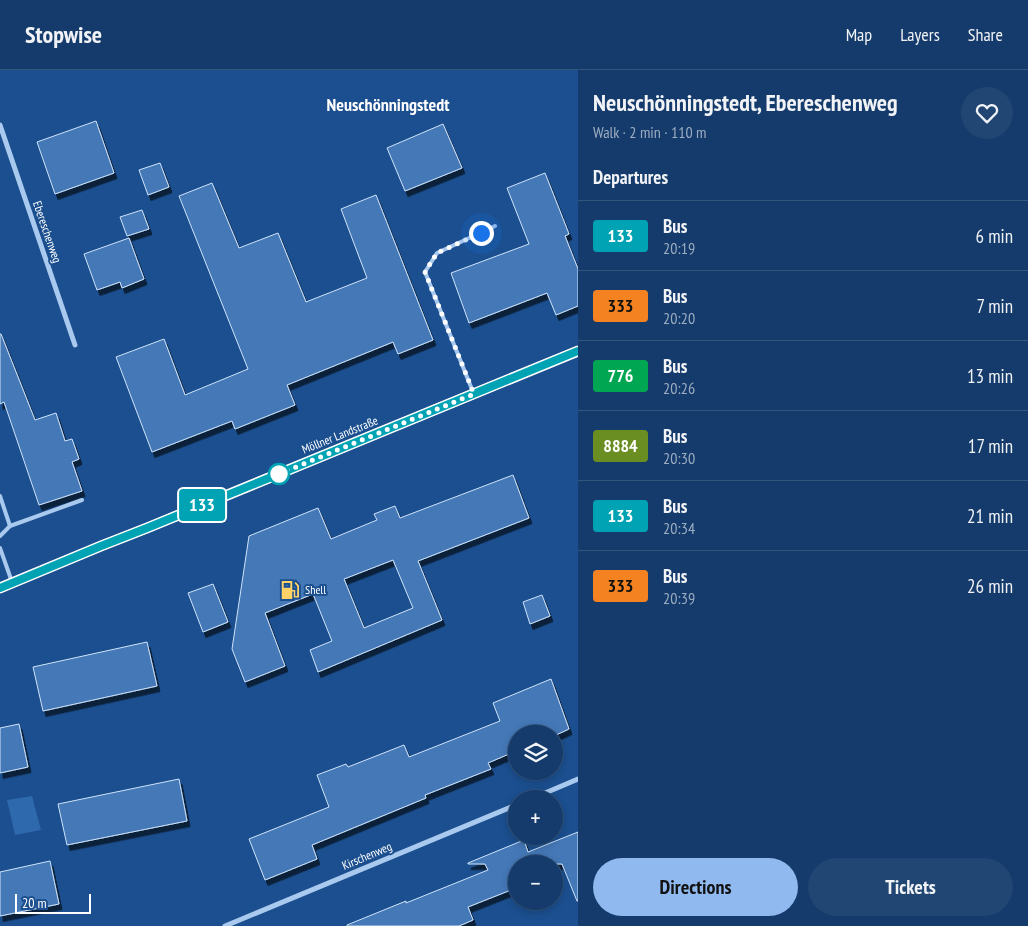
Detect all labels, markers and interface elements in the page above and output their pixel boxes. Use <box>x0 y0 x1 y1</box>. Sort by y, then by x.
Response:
text: Stopwise <box>25 19 102 50</box>
text: Map <box>846 23 872 46</box>
text: Layers <box>900 23 940 46</box>
text: Share <box>968 23 1003 46</box>
text: Neuschönningstedt, Ebereschenweg <box>593 87 898 118</box>
button: heart <box>961 87 1013 139</box>
district label: Neuschönningstedt <box>327 93 450 116</box>
text: Walk · 2 min · 110 m <box>593 122 706 142</box>
text: Departures <box>593 165 668 189</box>
street label: Ebereschenweg <box>30 199 65 265</box>
text: Bus <box>663 214 687 238</box>
your location <box>469 221 494 246</box>
text: 133 <box>608 224 633 247</box>
text: 6 min <box>976 224 1013 248</box>
text: 20:19 <box>663 238 695 258</box>
text: Bus <box>663 284 687 308</box>
text: 333 <box>608 294 633 317</box>
text: 7 min <box>976 294 1013 318</box>
text: 20:20 <box>663 308 695 328</box>
text: Bus <box>663 354 687 378</box>
text: 776 <box>608 364 633 387</box>
text: 13 min <box>967 364 1013 388</box>
text: 20:26 <box>663 378 695 398</box>
street label: Möllner Landstraße <box>300 412 380 457</box>
text: Bus <box>663 424 687 448</box>
text: 8884 <box>603 434 638 457</box>
text: 17 min <box>968 434 1013 458</box>
text: 20:30 <box>663 448 695 468</box>
unlabelled marker <box>268 463 290 485</box>
line badge: 133 <box>173 489 231 521</box>
text: 133 <box>189 493 215 516</box>
text: Bus <box>663 494 687 518</box>
text: 133 <box>608 504 633 527</box>
text: 21 min <box>967 504 1013 528</box>
text: 20:34 <box>663 518 695 538</box>
text: Bus <box>663 564 687 588</box>
text: 333 <box>608 574 633 597</box>
text: 26 min <box>967 574 1013 598</box>
fuel station icon: Shell <box>279 579 301 601</box>
place label: Shell <box>305 582 326 597</box>
text: 20:39 <box>663 588 695 608</box>
map controls <box>508 725 563 910</box>
button: layers <box>508 725 563 780</box>
button: + <box>508 790 563 845</box>
street label: Kirschenweg <box>340 838 394 873</box>
button: − <box>508 855 563 910</box>
button: Directions <box>593 858 798 916</box>
button: Tickets <box>808 858 1013 916</box>
scale bar <box>15 891 91 914</box>
text: 20 m <box>22 894 47 912</box>

